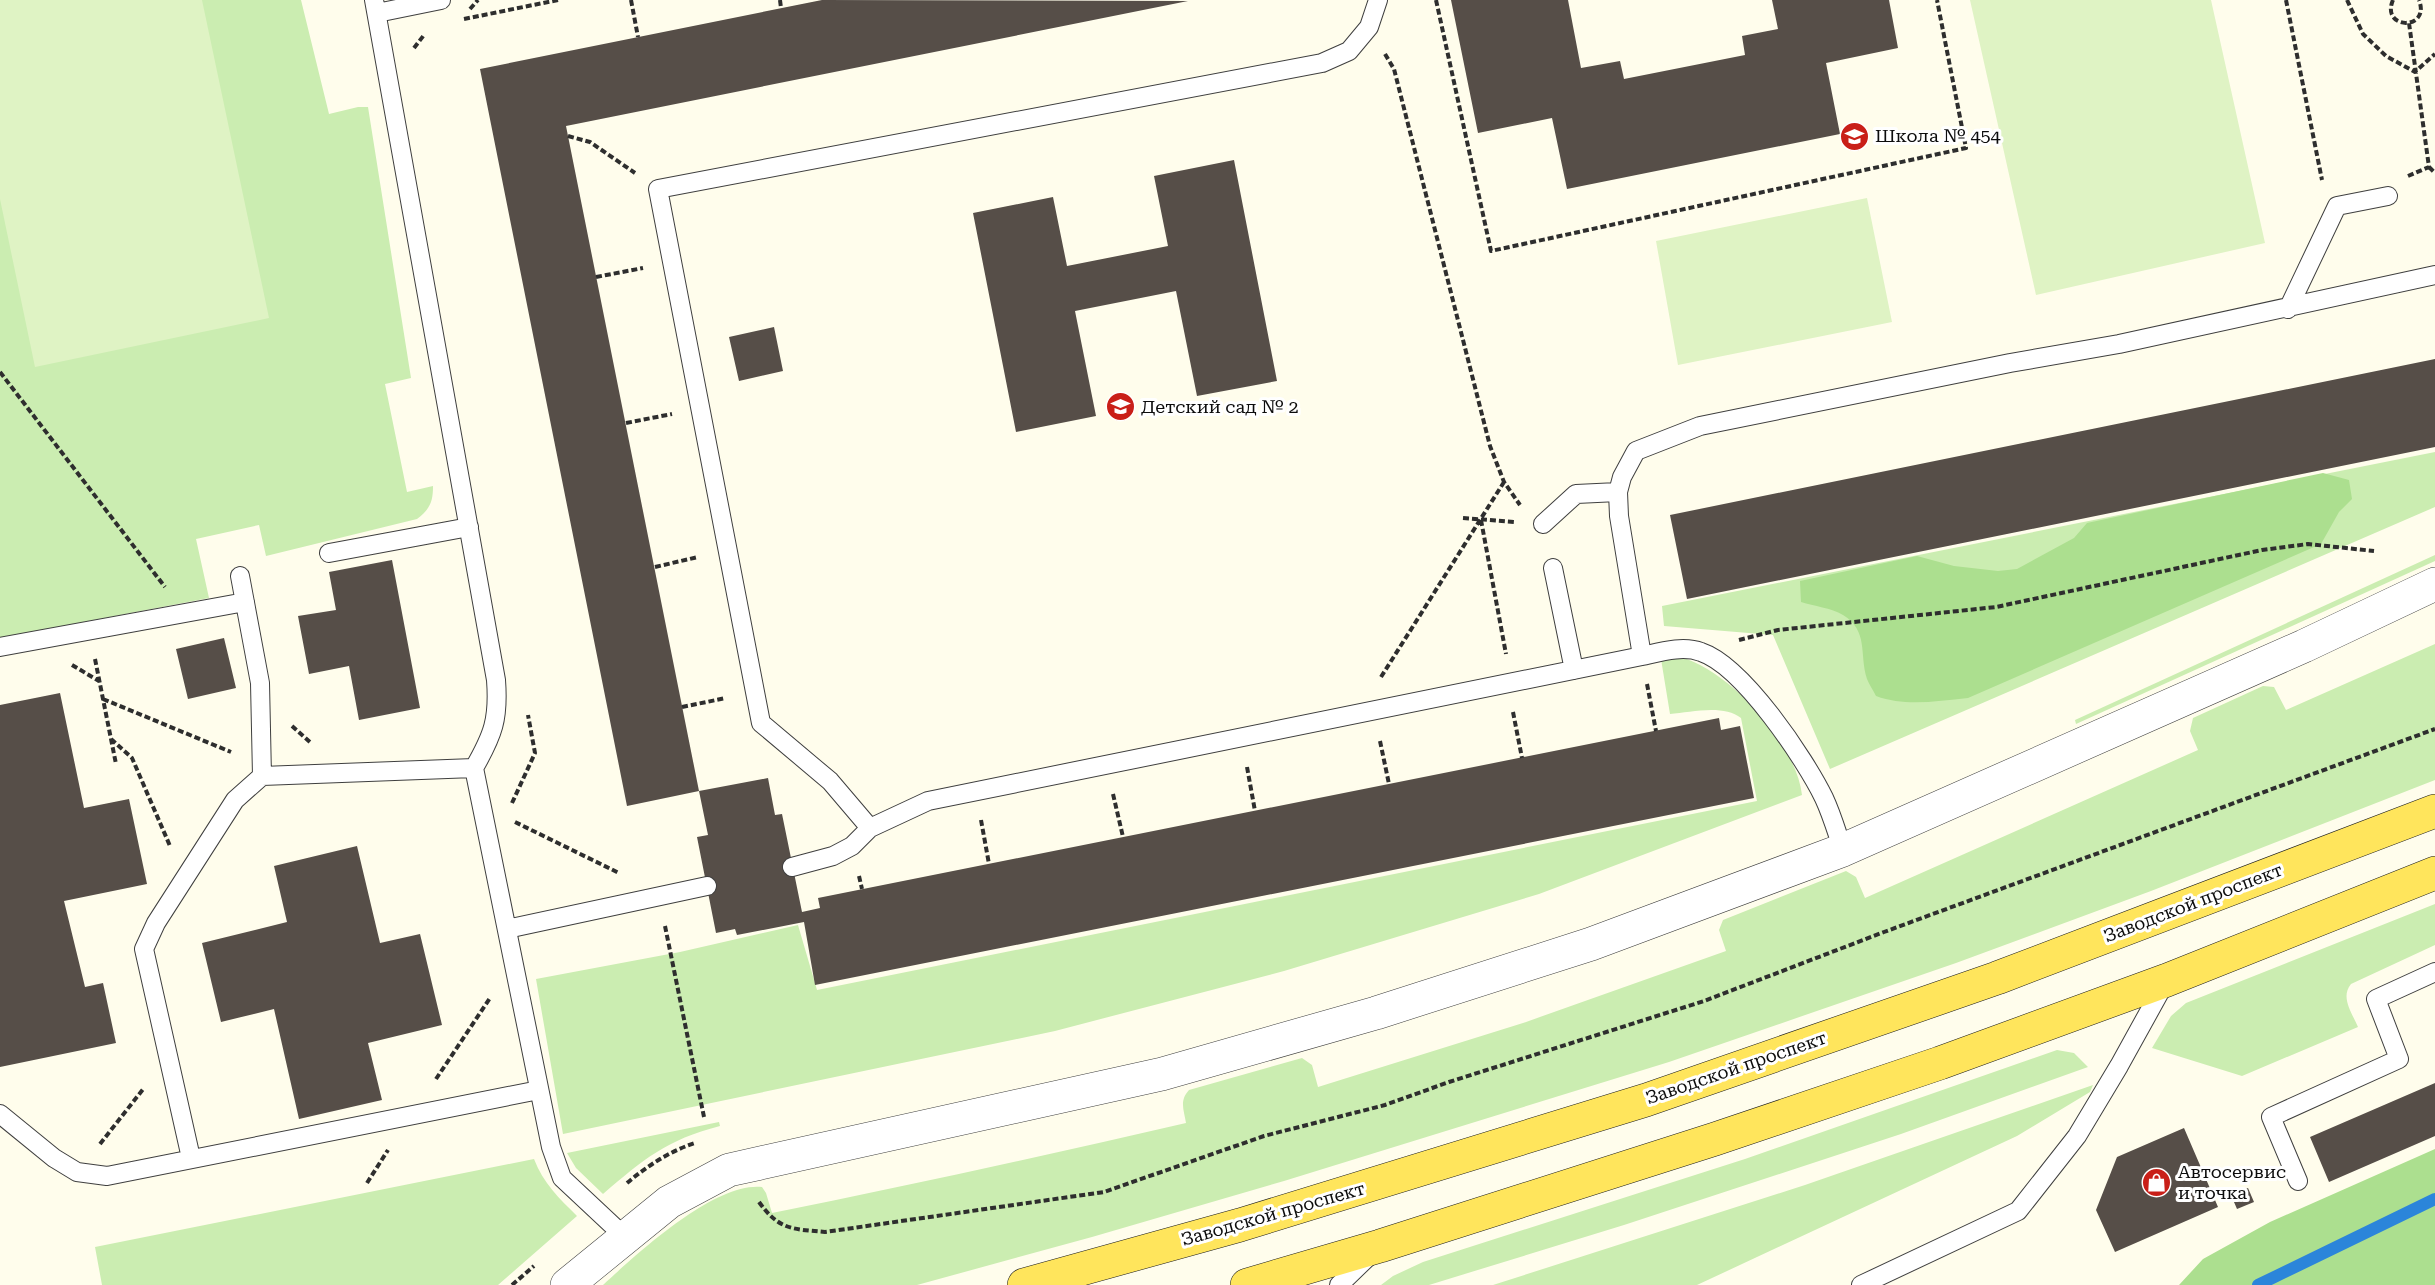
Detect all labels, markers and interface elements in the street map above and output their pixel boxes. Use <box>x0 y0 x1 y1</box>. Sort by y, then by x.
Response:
school or university icon: Школа № 454 <box>1838 120 1870 152</box>
place label: Школа № 454 <box>1875 125 2001 146</box>
school or university icon: Детский сад № 2 <box>1104 391 1136 423</box>
place label: Детский сад № 2 <box>1141 396 1298 417</box>
street label: Заводской проспект <box>2100 859 2285 946</box>
street label: Заводской проспект <box>1643 1027 1829 1108</box>
place label: Автосервис и точка <box>2178 1161 2286 1203</box>
shop icon: Автосервис и точка <box>2141 1166 2173 1198</box>
street label: Заводской проспект <box>1179 1177 1367 1250</box>

